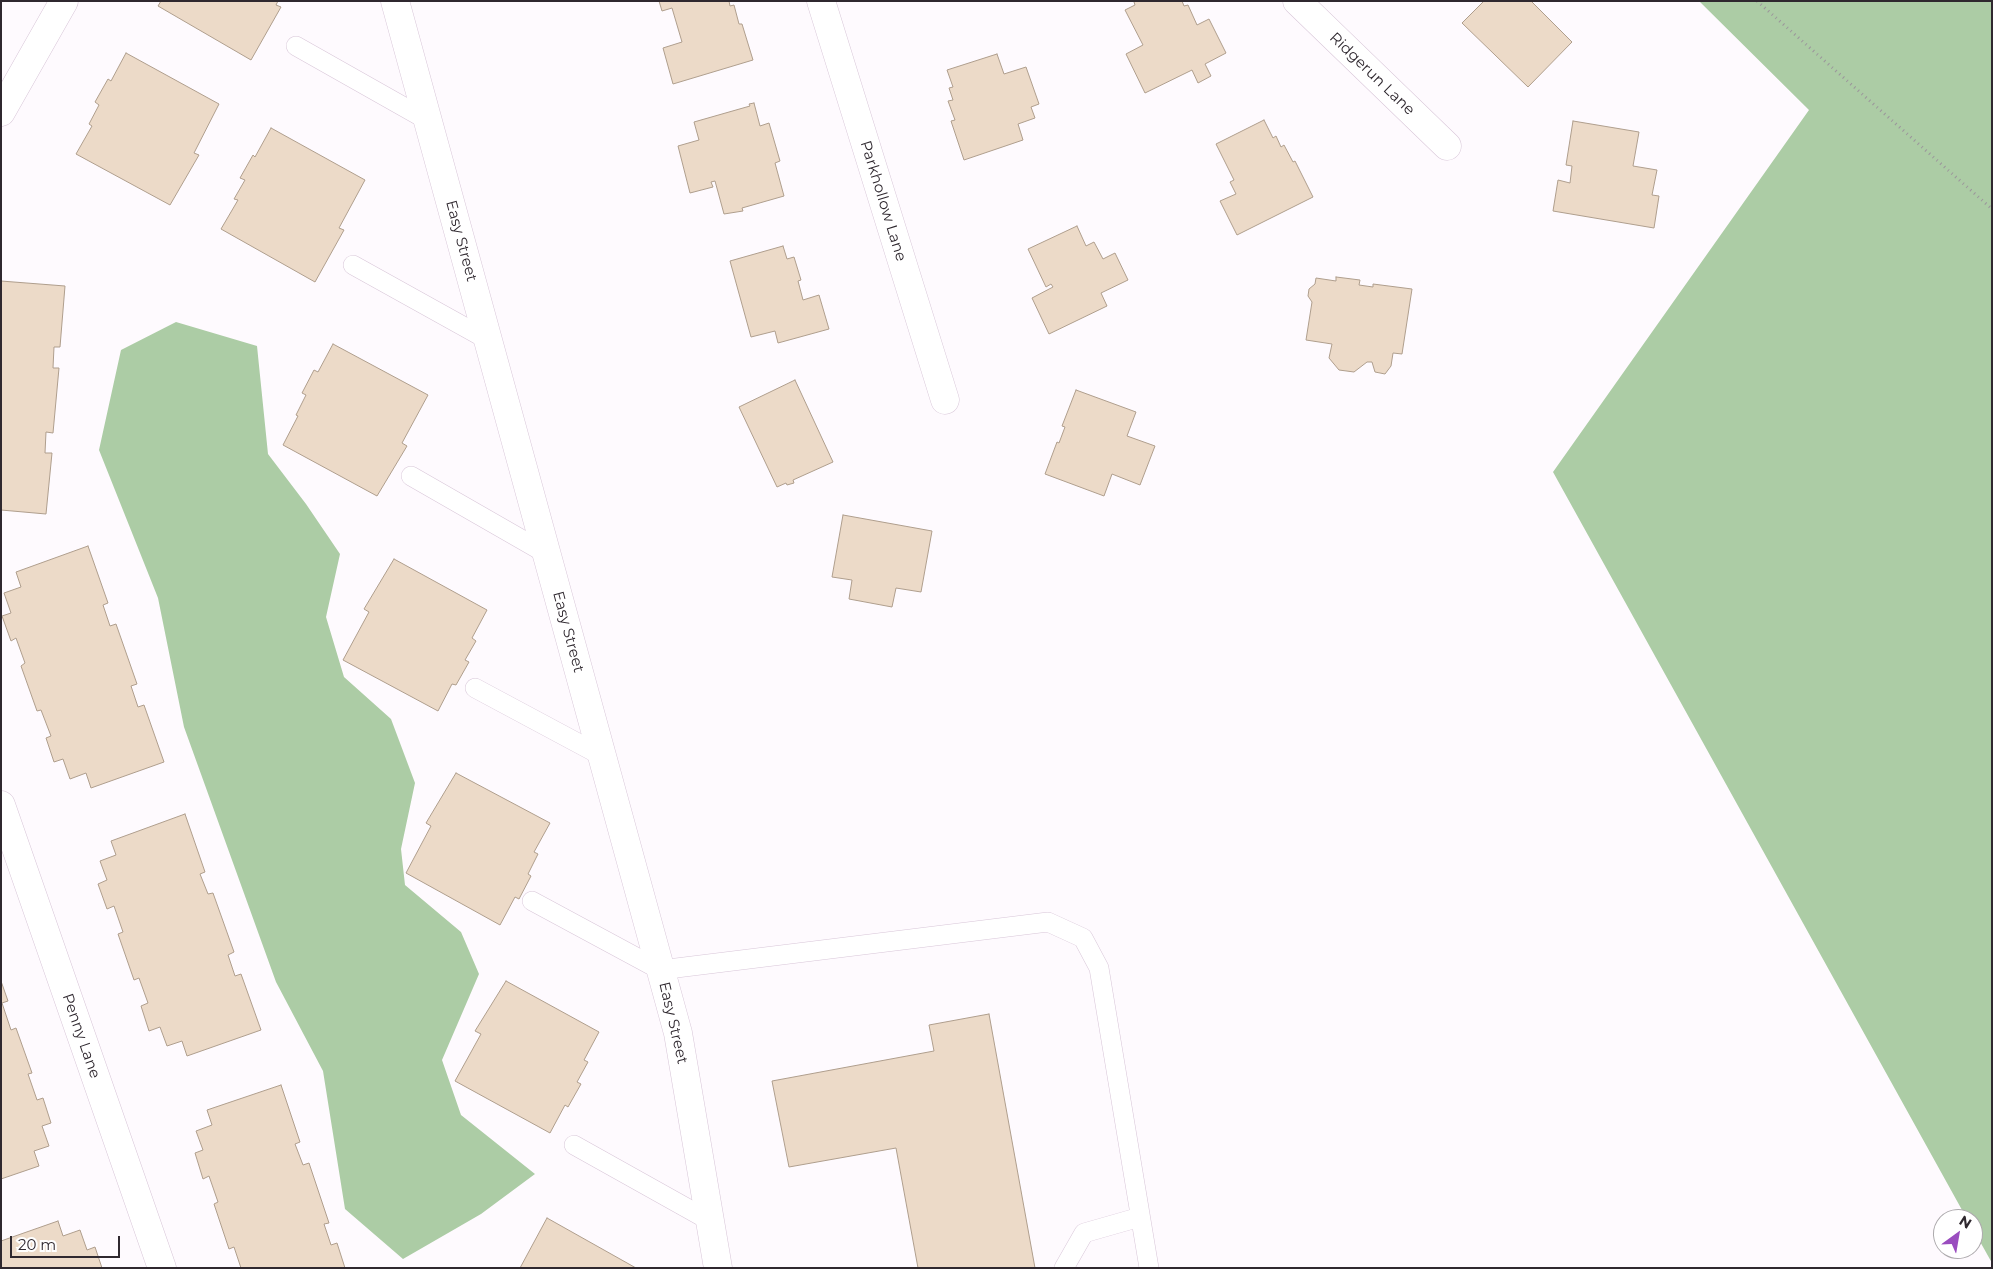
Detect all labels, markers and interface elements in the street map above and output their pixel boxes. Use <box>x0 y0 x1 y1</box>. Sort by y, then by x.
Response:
street label: Ridgerun Lane <box>1326 29 1418 119</box>
street label: Parkhollow Lane <box>856 139 910 263</box>
street label: Easy Street <box>442 198 480 284</box>
street label: Easy Street <box>549 589 587 675</box>
street label: Easy Street <box>655 980 691 1066</box>
street label: Penny Lane <box>58 991 104 1081</box>
north arrow <box>1933 1209 1983 1259</box>
text: N <box>1956 1211 1975 1233</box>
scale bar <box>12 1226 122 1258</box>
text: 20 m <box>18 1235 56 1254</box>

